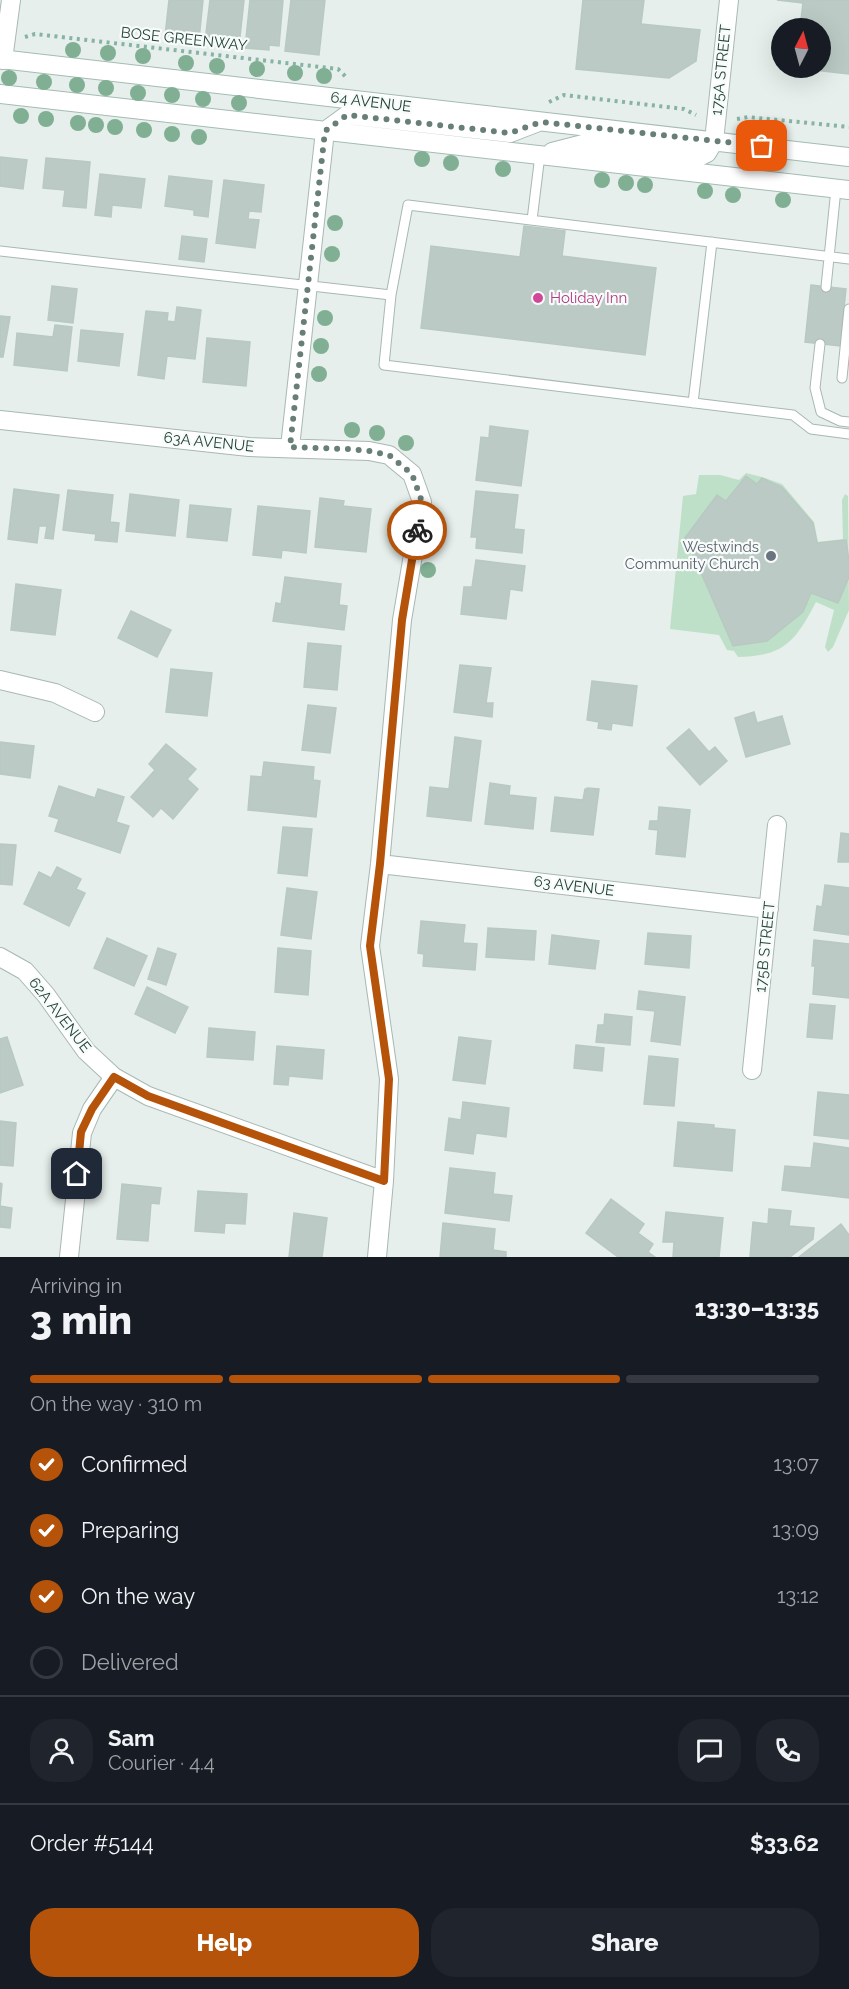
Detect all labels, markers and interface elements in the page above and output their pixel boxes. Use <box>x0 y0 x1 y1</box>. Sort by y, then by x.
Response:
north arrow <box>771 18 831 78</box>
map controls <box>771 18 831 78</box>
street label: BOSE GREENWAY <box>120 23 248 55</box>
street label: 175A STREET <box>707 24 735 116</box>
street label: 64 AVENUE <box>330 88 412 116</box>
pin <box>736 120 787 171</box>
icon: bag <box>745 129 778 162</box>
place label: Holiday Inn <box>550 289 627 307</box>
marker: Holiday Inn <box>531 291 545 305</box>
street label: 63A AVENUE <box>163 428 255 456</box>
courier <box>387 500 447 560</box>
icon: bike <box>401 514 434 547</box>
place label: Westwinds Community Church <box>625 538 759 573</box>
marker: Westwinds Community Church <box>764 549 778 563</box>
street label: 63 AVENUE <box>533 872 615 900</box>
street label: 175B STREET <box>751 901 779 993</box>
street label: 62A AVENUE <box>25 974 95 1056</box>
pin <box>51 1148 102 1199</box>
icon: home <box>60 1157 93 1190</box>
text: Arriving in <box>30 1274 122 1298</box>
text: 13:30–13:35 <box>695 1295 819 1321</box>
text: 3 min <box>30 1297 132 1343</box>
text: On the way · 310 m <box>30 1392 202 1416</box>
icon: check <box>30 1448 63 1481</box>
text: Confirmed <box>81 1451 188 1477</box>
text: 13:07 <box>773 1452 819 1476</box>
icon: check <box>30 1514 63 1547</box>
text: Preparing <box>81 1517 179 1543</box>
text: 13:09 <box>772 1518 819 1542</box>
icon: check <box>30 1580 63 1613</box>
text: On the way <box>81 1583 195 1609</box>
text: 13:12 <box>777 1584 819 1608</box>
text: Delivered <box>81 1649 179 1675</box>
button: person <box>30 1719 93 1782</box>
button: chat <box>678 1719 741 1782</box>
button: phone <box>756 1719 819 1782</box>
text: Sam <box>108 1725 155 1751</box>
text: Courier · 4.4 <box>108 1751 215 1775</box>
text: Order #5144 <box>30 1830 154 1856</box>
text: $33.62 <box>750 1830 819 1856</box>
button: Help <box>30 1908 419 1977</box>
button: Share <box>431 1908 819 1977</box>

